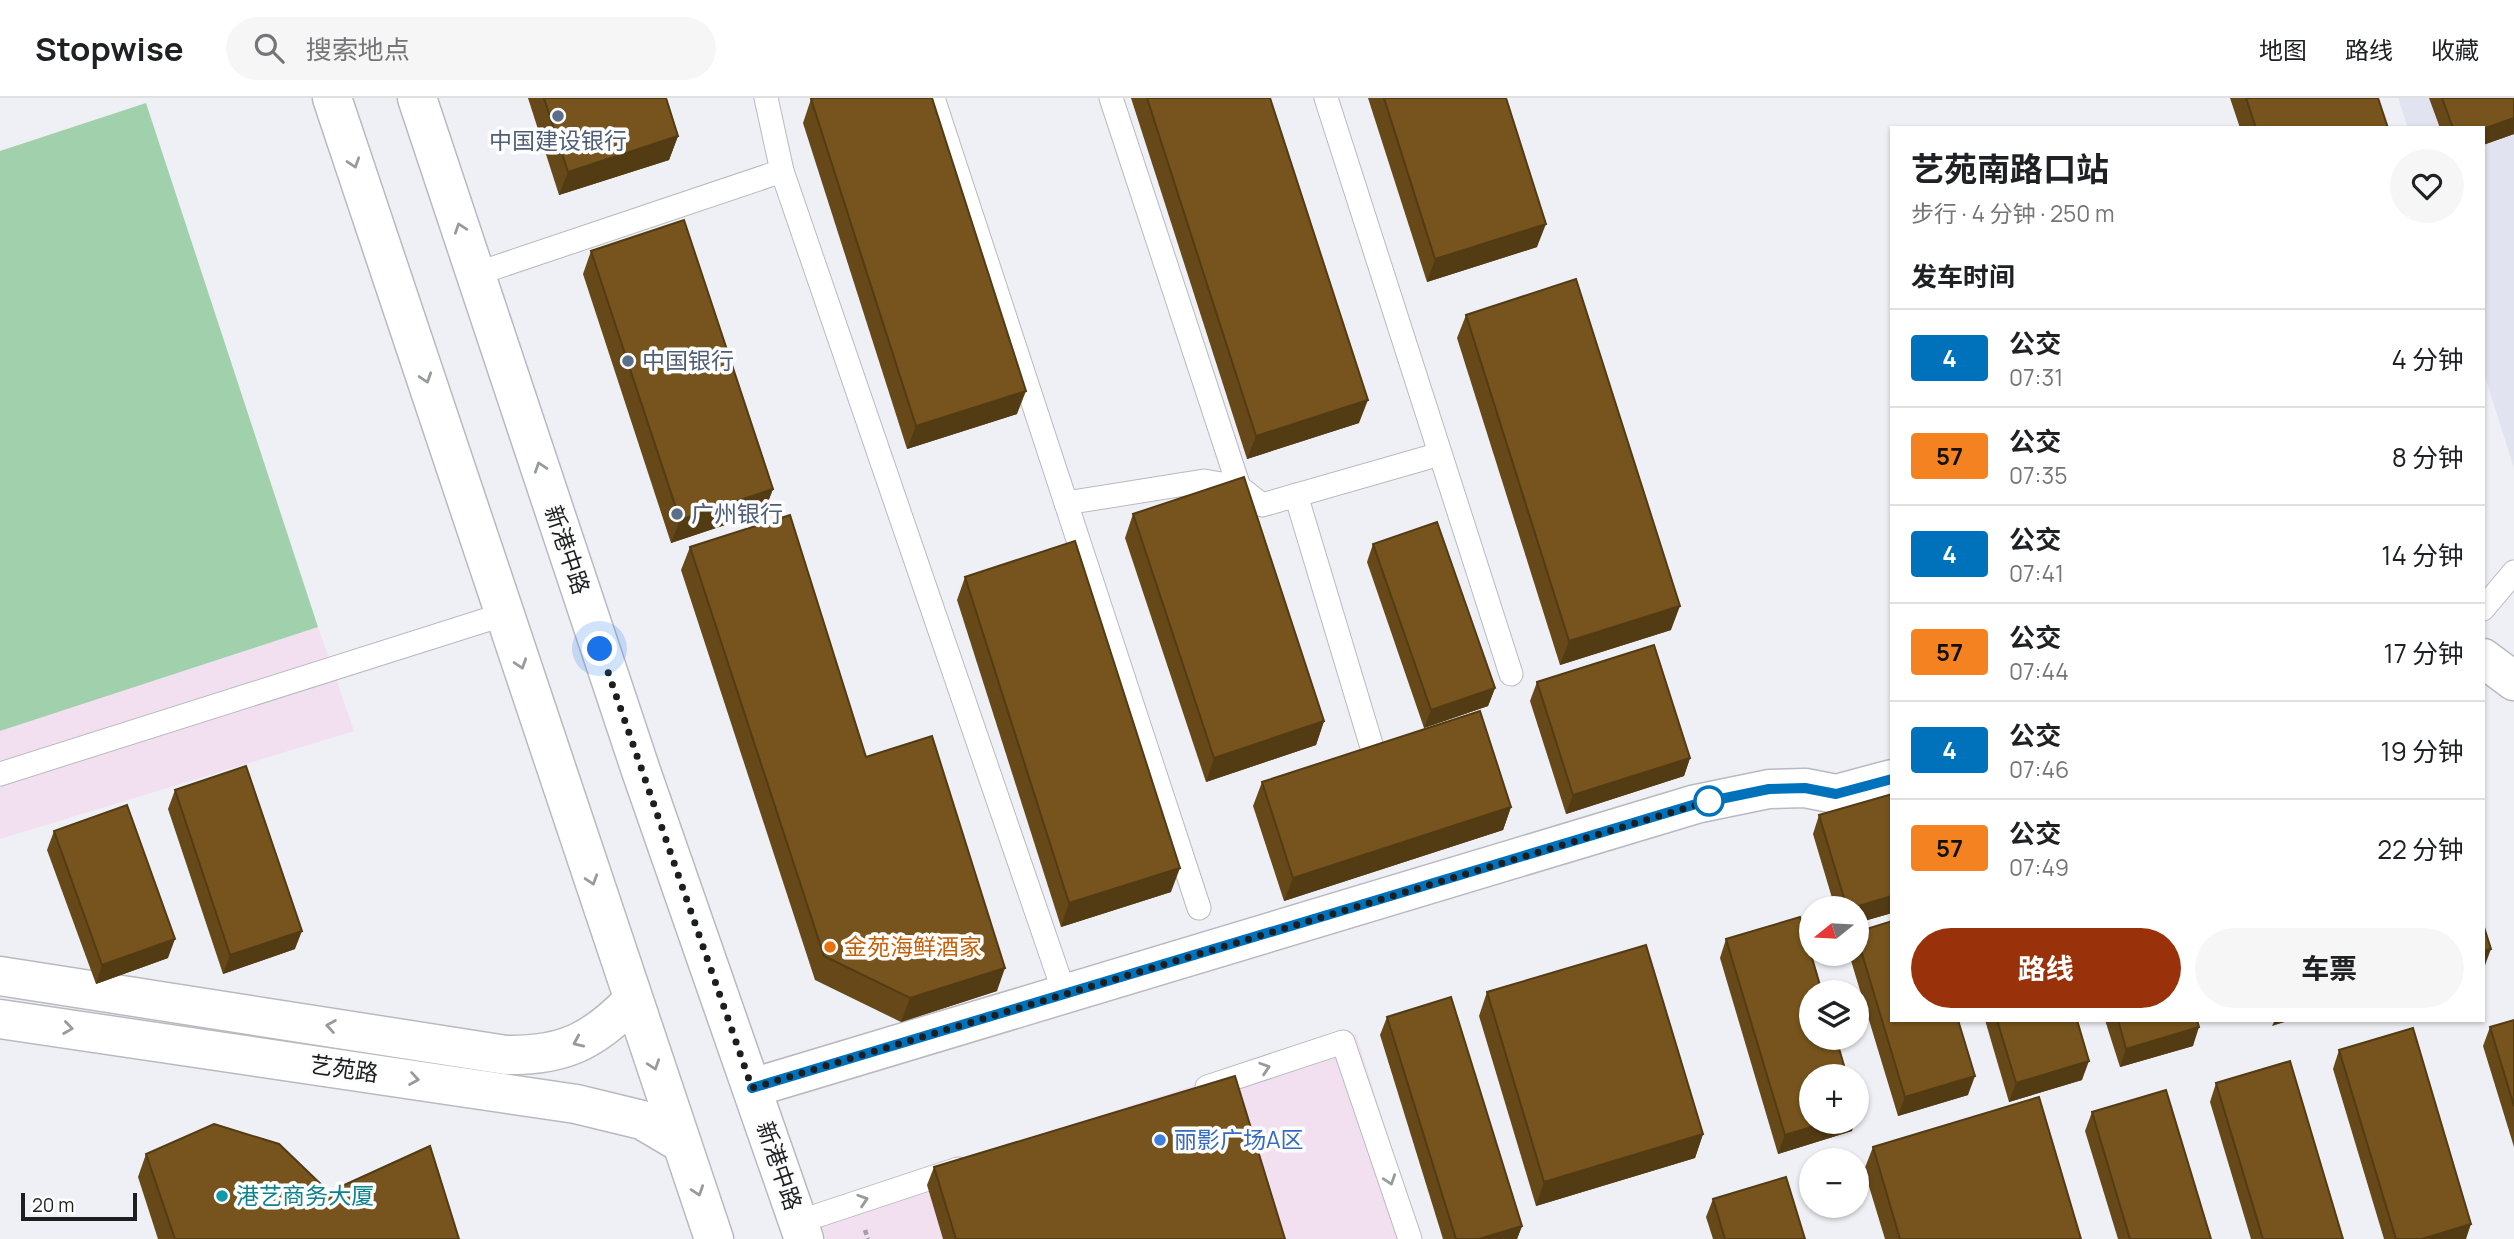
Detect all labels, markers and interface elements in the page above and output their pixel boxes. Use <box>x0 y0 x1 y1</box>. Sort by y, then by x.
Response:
search box <box>226 17 716 80</box>
text: Stopwise <box>35 26 184 71</box>
icon: search <box>250 29 288 67</box>
text: 搜索地点 <box>306 31 410 67</box>
text: 地图 <box>2259 33 2307 66</box>
text: 路线 <box>2345 33 2393 66</box>
text: 收藏 <box>2431 33 2479 66</box>
marker: 中国建设银行 <box>550 108 566 124</box>
place label: 中国建设银行 <box>489 124 627 156</box>
text: 艺苑南路口站 <box>1911 146 2109 191</box>
button: heart <box>2390 149 2464 223</box>
one-way arrow <box>346 156 360 168</box>
text: 步行 · 4 分钟 · 250 m <box>1911 197 2115 229</box>
one-way arrow <box>454 222 468 234</box>
text: 发车时间 <box>1911 258 2015 294</box>
text: 公交 <box>2009 325 2061 361</box>
text: 4 <box>1942 341 1957 374</box>
text: 4 分钟 <box>2391 341 2464 377</box>
place label: 中国银行 <box>642 344 734 376</box>
marker: 中国银行 <box>620 353 636 369</box>
text: 07:31 <box>2009 361 2063 393</box>
one-way arrow <box>418 372 432 384</box>
text: 公交 <box>2009 423 2061 459</box>
text: 57 <box>1936 439 1963 472</box>
text: 8 分钟 <box>2392 439 2464 475</box>
text: 07:35 <box>2009 459 2067 491</box>
one-way arrow <box>533 461 548 473</box>
place label: 广州银行 <box>691 497 783 529</box>
street label: 新港中路 <box>538 501 598 598</box>
marker: 广州银行 <box>669 506 685 522</box>
text: 公交 <box>2009 521 2061 557</box>
text: 4 <box>1942 537 1957 570</box>
text: 14 分钟 <box>2381 537 2464 573</box>
text: 07:41 <box>2009 557 2064 589</box>
text: 公交 <box>2009 619 2061 655</box>
your location <box>582 631 617 666</box>
text: 57 <box>1936 635 1963 668</box>
text: 17 分钟 <box>2384 635 2464 671</box>
text: 07:44 <box>2009 655 2069 687</box>
one-way arrow <box>513 657 527 670</box>
text: 公交 <box>2009 717 2061 753</box>
text: 4 <box>1942 733 1957 766</box>
text: 19 分钟 <box>2381 733 2464 769</box>
text: 07:46 <box>2009 753 2069 785</box>
unlabelled marker <box>1694 786 1724 816</box>
text: 公交 <box>2009 815 2061 851</box>
text: 57 <box>1936 831 1963 864</box>
text: 22 分钟 <box>2377 831 2464 867</box>
text: 07:49 <box>2009 851 2069 883</box>
one-way arrow <box>584 873 598 886</box>
north arrow <box>1799 896 1869 966</box>
map controls <box>1799 896 1869 1218</box>
button: 路线 <box>1911 928 2181 1008</box>
button: 车票 <box>2195 928 2464 1008</box>
place label: 金苑海鲜酒家 <box>844 930 982 962</box>
marker: 金苑海鲜酒家 <box>822 939 838 955</box>
button: layers <box>1799 980 1869 1050</box>
one-way arrow <box>325 1019 337 1034</box>
one-way arrow <box>62 1021 73 1036</box>
one-way arrow <box>573 1034 585 1048</box>
street label: 艺苑路 <box>308 1047 381 1089</box>
one-way arrow <box>646 1059 660 1071</box>
one-way arrow <box>1259 1062 1271 1076</box>
button: + <box>1799 1064 1869 1134</box>
one-way arrow <box>408 1071 420 1086</box>
street label: 新港中路 <box>750 1117 810 1214</box>
place label: 丽影广场A区 <box>1174 1123 1304 1155</box>
marker: 丽影广场A区 <box>1152 1132 1168 1148</box>
button: − <box>1799 1148 1869 1218</box>
one-way arrow <box>1382 1174 1396 1186</box>
place label: 港艺商务大厦 <box>236 1179 374 1211</box>
one-way arrow <box>689 1185 704 1197</box>
marker: 港艺商务大厦 <box>214 1188 230 1204</box>
scale bar <box>21 1190 136 1222</box>
text: 20 m <box>32 1192 74 1218</box>
one-way arrow <box>856 1194 869 1208</box>

